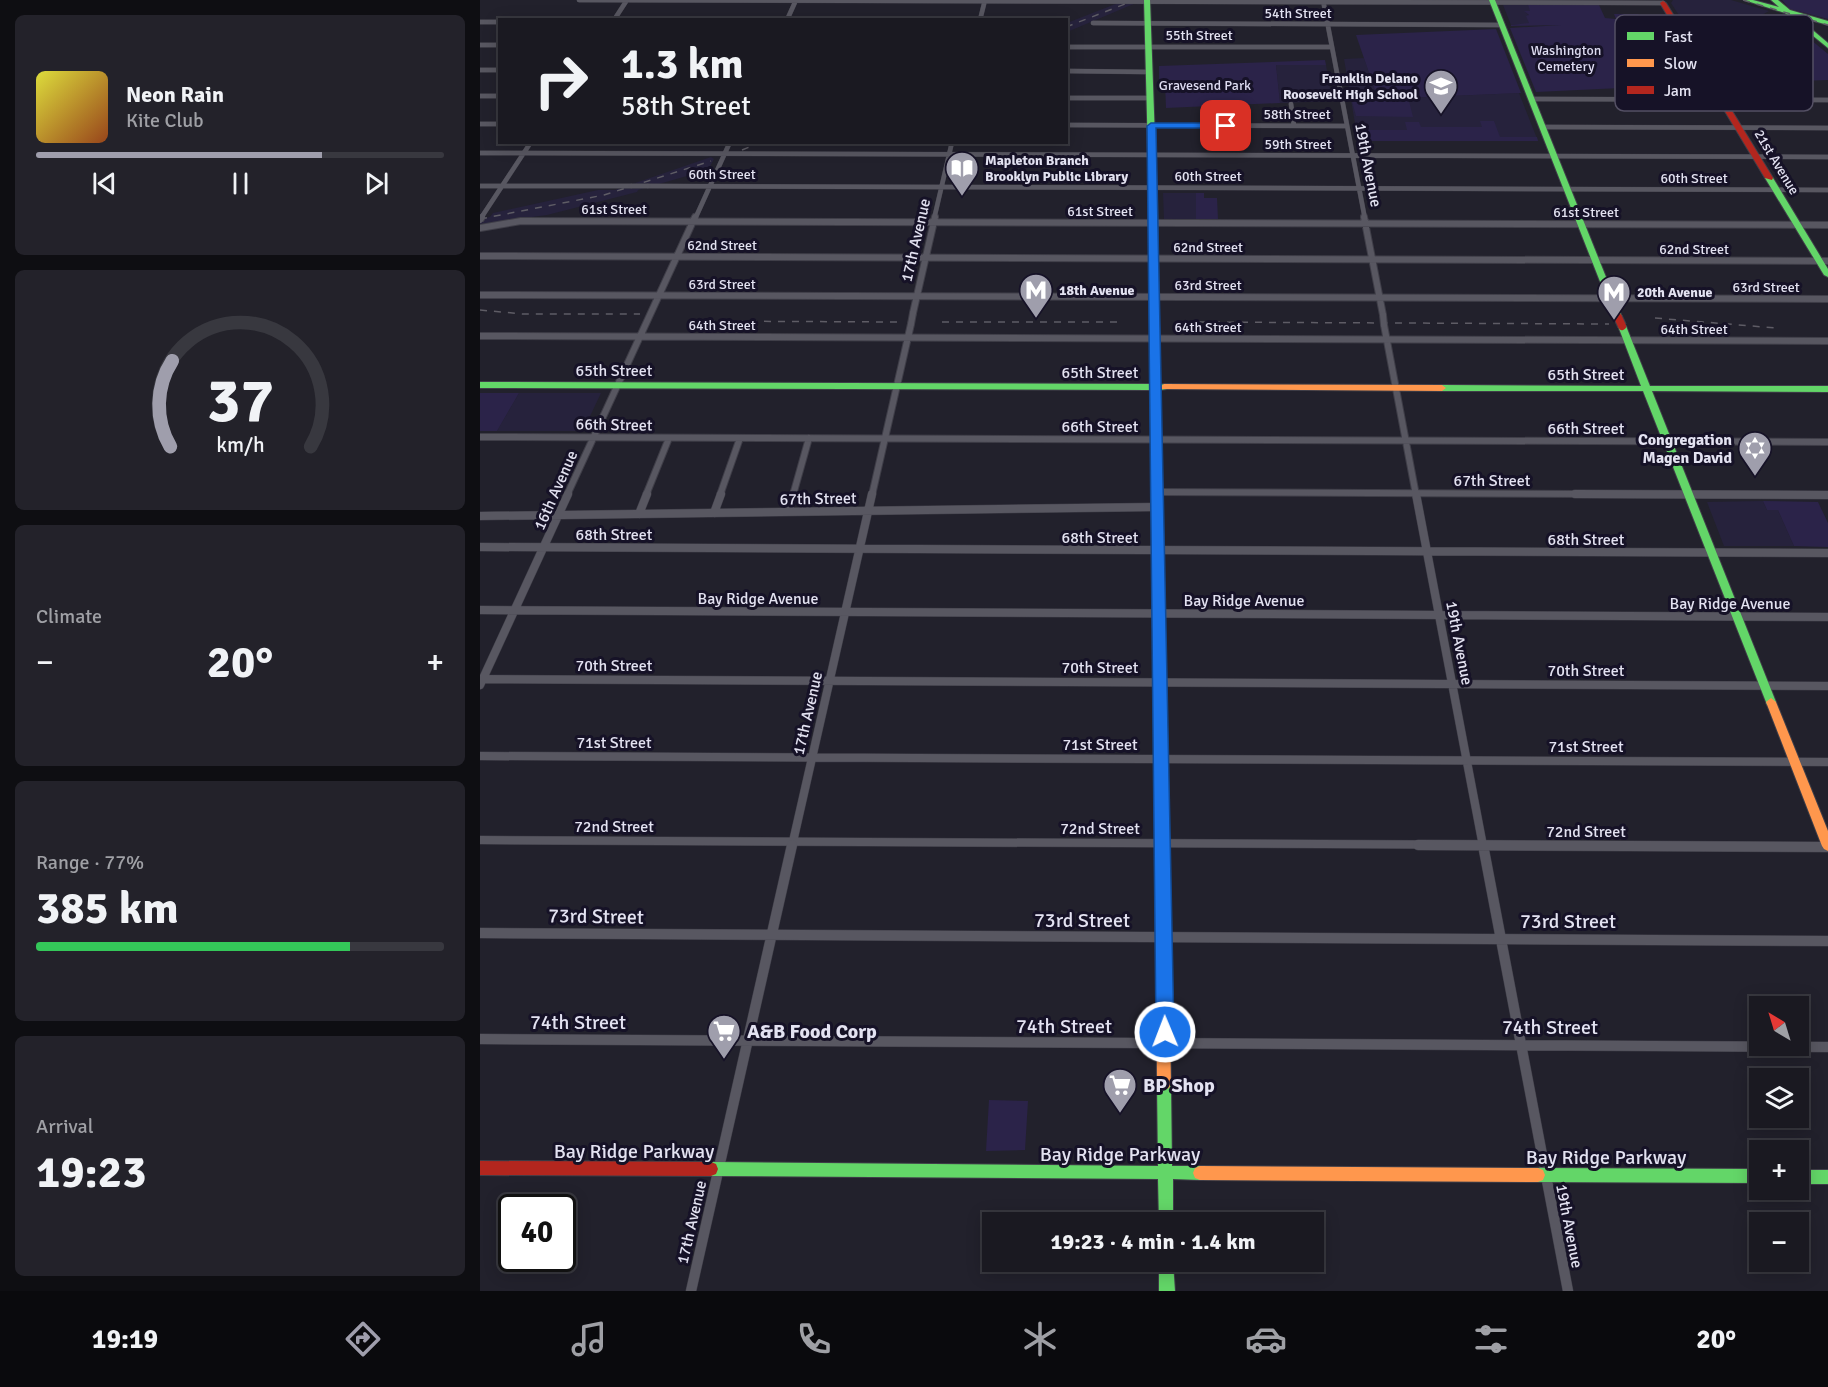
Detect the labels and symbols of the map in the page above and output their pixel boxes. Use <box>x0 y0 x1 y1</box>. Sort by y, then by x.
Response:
street label: 54th Street <box>1264 5 1332 22</box>
legend <box>1615 15 1813 111</box>
street label: 55th Street <box>1165 27 1233 44</box>
text: Fast <box>1664 27 1693 47</box>
park label: Washington Cemetery <box>1531 42 1601 75</box>
text: Slow <box>1664 54 1698 74</box>
school or university icon: Franklin Delano Roosevelt High School <box>1423 68 1459 115</box>
place label: Franklin Delano Roosevelt High School <box>1283 70 1419 103</box>
park label: Gravesend Park <box>1159 77 1251 94</box>
text: Jam <box>1664 81 1692 101</box>
pin <box>1200 100 1251 151</box>
street label: 58th Street <box>1263 106 1331 123</box>
street label: 19th Avenue <box>1350 121 1386 209</box>
street label: 21st Avenue <box>1750 127 1803 198</box>
street label: 59th Street <box>1264 136 1332 153</box>
library icon: Mapleton Branch Brooklyn Public Library <box>944 150 980 197</box>
place label: Mapleton Branch Brooklyn Public Library <box>985 152 1128 185</box>
street label: 60th Street <box>688 166 756 183</box>
street label: 60th Street <box>1174 168 1242 185</box>
street label: 60th Street <box>1660 170 1728 187</box>
street label: 17th Avenue <box>897 196 935 284</box>
street label: 61st Street <box>581 201 647 218</box>
street label: 61st Street <box>1067 203 1133 220</box>
street label: 61st Street <box>1553 204 1619 221</box>
street label: 62nd Street <box>687 237 757 254</box>
street label: 62nd Street <box>1173 239 1243 256</box>
street label: 62nd Street <box>1659 241 1729 258</box>
metro station icon: 18th Avenue <box>1018 272 1054 319</box>
metro station icon: 20th Avenue <box>1596 274 1632 321</box>
street label: 63rd Street <box>688 276 756 293</box>
street label: 63rd Street <box>1174 277 1242 294</box>
street label: 63rd Street <box>1732 279 1800 296</box>
place label: 18th Avenue <box>1059 282 1135 299</box>
place label: 20th Avenue <box>1637 284 1713 301</box>
street label: 64th Street <box>688 317 756 334</box>
street label: 64th Street <box>1174 319 1242 336</box>
street label: 64th Street <box>1660 321 1728 338</box>
street label: 65th Street <box>576 361 653 381</box>
street label: 65th Street <box>1062 363 1139 383</box>
street label: 65th Street <box>1548 365 1625 385</box>
street label: 66th Street <box>575 414 653 436</box>
street label: 66th Street <box>1062 417 1139 437</box>
street label: 66th Street <box>1548 419 1625 439</box>
place label: Congregation Magen David <box>1638 430 1732 468</box>
synagogue icon: Congregation Magen David <box>1737 430 1773 477</box>
street label: 16th Avenue <box>529 447 582 533</box>
street label: 67th Street <box>1454 471 1531 491</box>
street label: 67th Street <box>779 488 857 510</box>
street label: 68th Street <box>576 525 653 545</box>
street label: 68th Street <box>1062 528 1139 548</box>
street label: 68th Street <box>1548 530 1625 550</box>
street label: Bay Ridge Avenue <box>697 589 819 609</box>
street label: Bay Ridge Avenue <box>1183 591 1305 611</box>
street label: Bay Ridge Avenue <box>1669 594 1791 614</box>
street label: 19th Avenue <box>1441 599 1477 687</box>
street label: 70th Street <box>576 656 653 676</box>
street label: 70th Street <box>1062 658 1139 678</box>
street label: 70th Street <box>1548 661 1625 681</box>
street label: 17th Avenue <box>789 669 827 757</box>
street label: 71st Street <box>576 733 652 753</box>
street label: 71st Street <box>1062 735 1138 755</box>
street label: 71st Street <box>1548 737 1624 757</box>
street label: 72nd Street <box>574 817 654 837</box>
street label: 72nd Street <box>1060 819 1140 839</box>
street label: 72nd Street <box>1546 822 1626 842</box>
street label: 73rd Street <box>548 903 644 930</box>
street label: 73rd Street <box>1034 908 1130 933</box>
street label: 73rd Street <box>1520 909 1616 934</box>
north arrow <box>1749 996 1809 1056</box>
position arrow <box>1133 1000 1197 1064</box>
street label: 74th Street <box>530 1010 626 1035</box>
supermarket icon: A&B Food Corp <box>706 1013 742 1060</box>
street label: 74th Street <box>1016 1014 1112 1039</box>
street label: 74th Street <box>1502 1015 1598 1040</box>
place label: A&B Food Corp <box>747 1019 877 1044</box>
supermarket icon: BP Shop <box>1102 1067 1138 1114</box>
place label: BP Shop <box>1143 1073 1215 1098</box>
street label: Bay Ridge Parkway <box>554 1139 715 1164</box>
street label: Bay Ridge Parkway <box>1040 1142 1201 1167</box>
street label: Bay Ridge Parkway <box>1526 1145 1687 1170</box>
street label: 17th Avenue <box>673 1178 711 1266</box>
street label: 19th Avenue <box>1551 1182 1587 1270</box>
speed limit sign: 40 <box>498 1194 576 1272</box>

